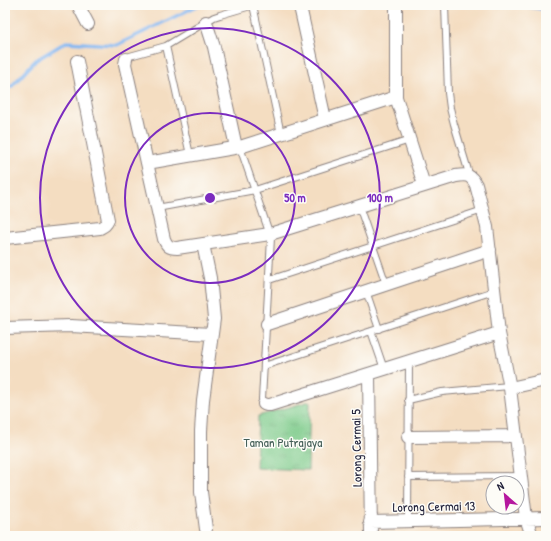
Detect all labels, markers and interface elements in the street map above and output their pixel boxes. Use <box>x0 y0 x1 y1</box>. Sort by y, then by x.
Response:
text: 50 m <box>284 189 306 206</box>
text: 100 m <box>367 189 393 206</box>
centre of rings <box>203 191 217 205</box>
street label: Lorong Cermai 5 <box>346 409 366 487</box>
park label: Taman Putrajaya <box>244 433 322 451</box>
north arrow <box>485 475 525 515</box>
text: N <box>494 479 506 494</box>
street label: Lorong Cermai 13 <box>393 496 476 516</box>

